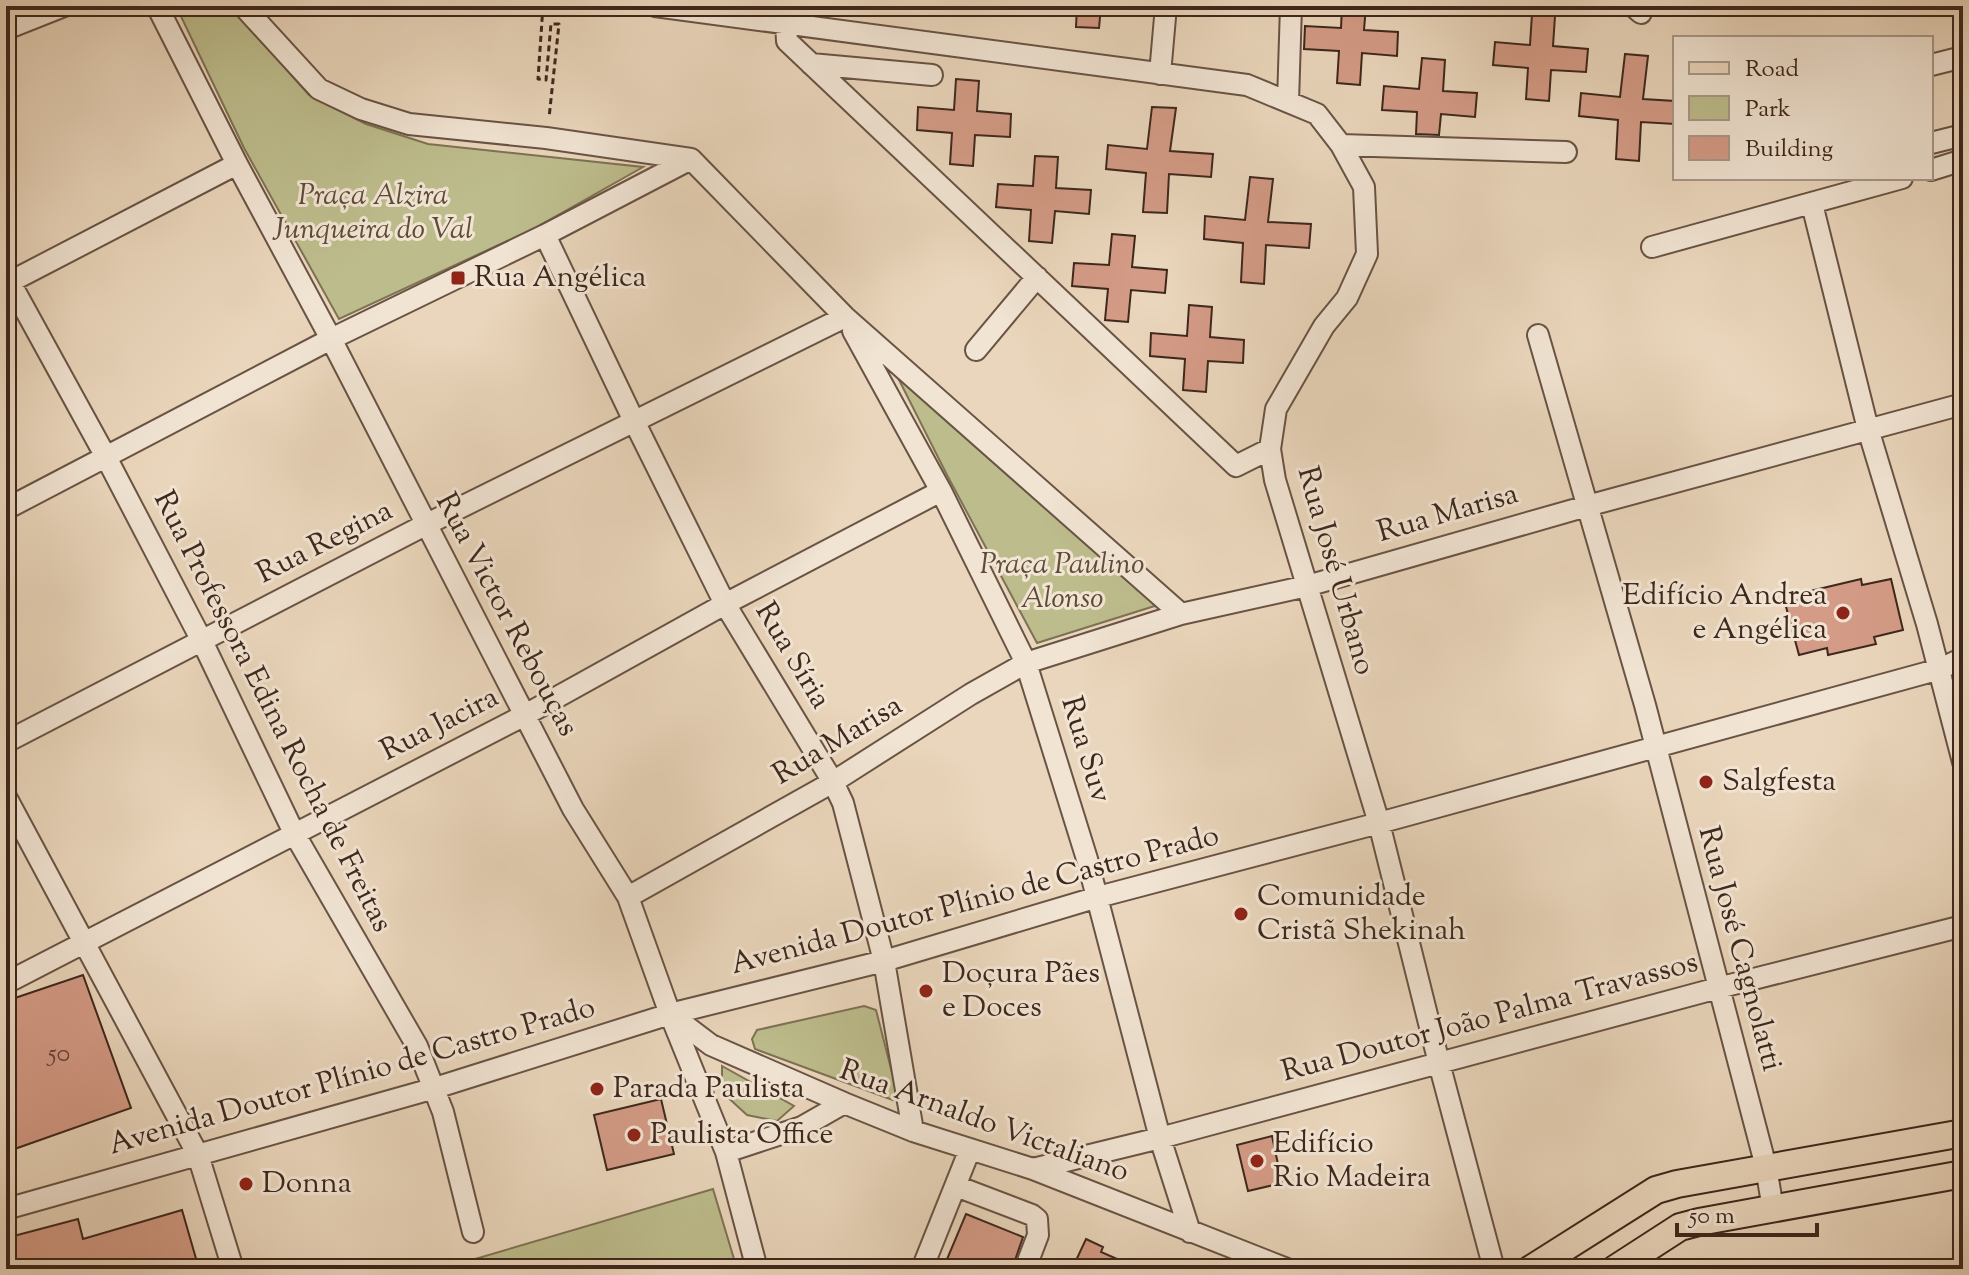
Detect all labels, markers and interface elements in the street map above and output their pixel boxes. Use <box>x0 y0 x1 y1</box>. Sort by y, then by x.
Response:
legend <box>1673 36 1933 180</box>
text: Road <box>1745 53 1799 87</box>
text: Park <box>1745 93 1791 127</box>
text: Building <box>1745 133 1834 167</box>
park label: Praça Alzira Junqueira do Val <box>272 175 473 252</box>
place label: Rua Angélica <box>474 257 647 300</box>
marker: Rua Angélica <box>449 269 467 287</box>
street label: Rua José Urbano <box>1285 462 1385 680</box>
street label: Rua Marisa <box>1373 473 1524 555</box>
street label: Rua Professora Edina Rocha de Freitas <box>142 484 402 940</box>
street label: Rua Victor Rebouças <box>424 486 588 744</box>
street label: Rua Regina <box>250 490 401 596</box>
park label: Praça Paulino Alonso <box>980 544 1144 621</box>
place label: Edifício Andrea e Angélica <box>1622 575 1827 652</box>
street label: Rua Síria <box>743 594 841 718</box>
marker: Edifício Andrea e Angélica <box>1834 604 1852 622</box>
street label: Rua Jacira <box>374 677 507 773</box>
street label: Rua Marisa <box>765 685 911 797</box>
street label: Rua Suv <box>1049 692 1122 809</box>
place label: Salgfesta <box>1722 761 1836 804</box>
marker: Salgfesta <box>1697 773 1715 791</box>
street label: Avenida Doutor Plínio de Castro Prado <box>726 815 1224 987</box>
street label: Rua José Cagnolatti <box>1686 822 1792 1076</box>
place label: Comunidade Cristã Shekinah <box>1257 876 1466 953</box>
marker: Comunidade Cristã Shekinah <box>1232 905 1250 923</box>
street label: Rua Doutor João Palma Travassos <box>1277 942 1703 1094</box>
place label: Doçura Pães e Doces <box>942 953 1100 1030</box>
marker: Doçura Pães e Doces <box>917 982 935 1000</box>
street label: Avenida Doutor Plínio de Castro Prado <box>104 987 600 1167</box>
house number: 50 <box>46 1036 70 1073</box>
street label: Rua Arnaldo Victaliano <box>833 1050 1135 1194</box>
place label: Parada Paulista <box>613 1068 805 1111</box>
marker: Parada Paulista <box>588 1080 606 1098</box>
place label: Paulista Office <box>650 1114 834 1157</box>
place label: Edifício Rio Madeira <box>1273 1123 1431 1200</box>
marker: Paulista Office <box>625 1126 643 1144</box>
marker: Edifício Rio Madeira <box>1248 1152 1266 1170</box>
place label: Donna <box>262 1163 352 1206</box>
marker: Donna <box>237 1175 255 1193</box>
scale bar <box>1677 1187 1817 1237</box>
text: 50 m <box>1687 1200 1735 1234</box>

